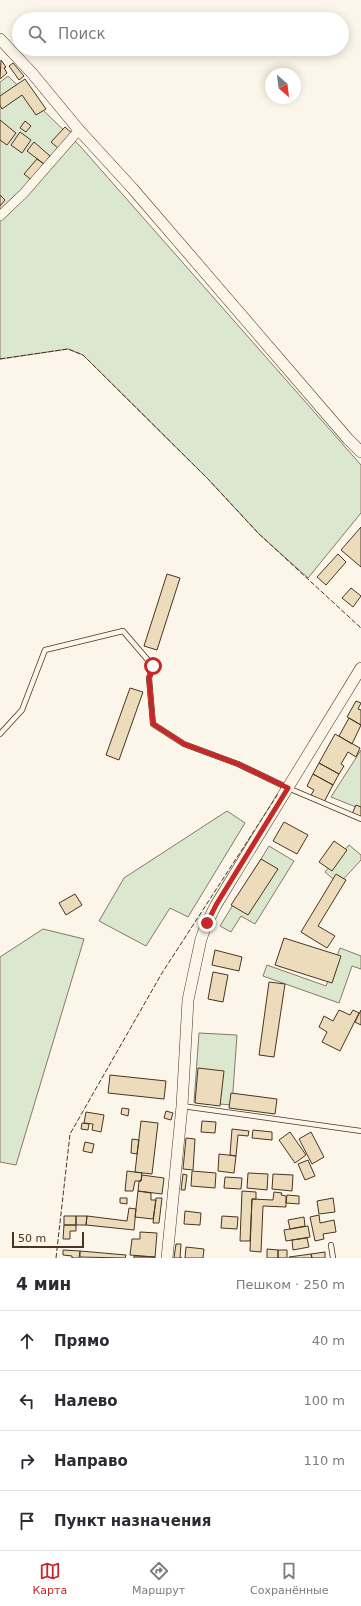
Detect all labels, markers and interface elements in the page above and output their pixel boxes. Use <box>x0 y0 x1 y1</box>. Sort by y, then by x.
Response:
search box <box>12 12 349 56</box>
icon: search <box>26 23 48 45</box>
text: Поиск <box>58 25 106 43</box>
north arrow <box>265 68 301 104</box>
route start <box>144 657 162 675</box>
route end <box>198 914 216 932</box>
scale bar <box>12 1230 84 1249</box>
text: 50 m <box>18 1232 46 1245</box>
text: 4 мин <box>16 1274 71 1294</box>
text: Пешком · 250 m <box>236 1277 345 1292</box>
icon: ahead <box>16 1330 38 1352</box>
text: Прямо <box>54 1332 110 1350</box>
text: 40 m <box>312 1333 345 1348</box>
icon: left <box>16 1390 38 1412</box>
text: Налево <box>54 1392 118 1410</box>
text: 100 m <box>303 1393 345 1408</box>
icon: right <box>16 1450 38 1472</box>
text: Направо <box>54 1452 128 1470</box>
text: 110 m <box>303 1453 345 1468</box>
icon: arrive <box>16 1510 38 1532</box>
text: Пункт назначения <box>54 1512 211 1530</box>
tab: Карта <box>32 1560 67 1597</box>
tab: Маршрут <box>132 1560 185 1597</box>
tab: Сохранённые <box>250 1560 329 1597</box>

